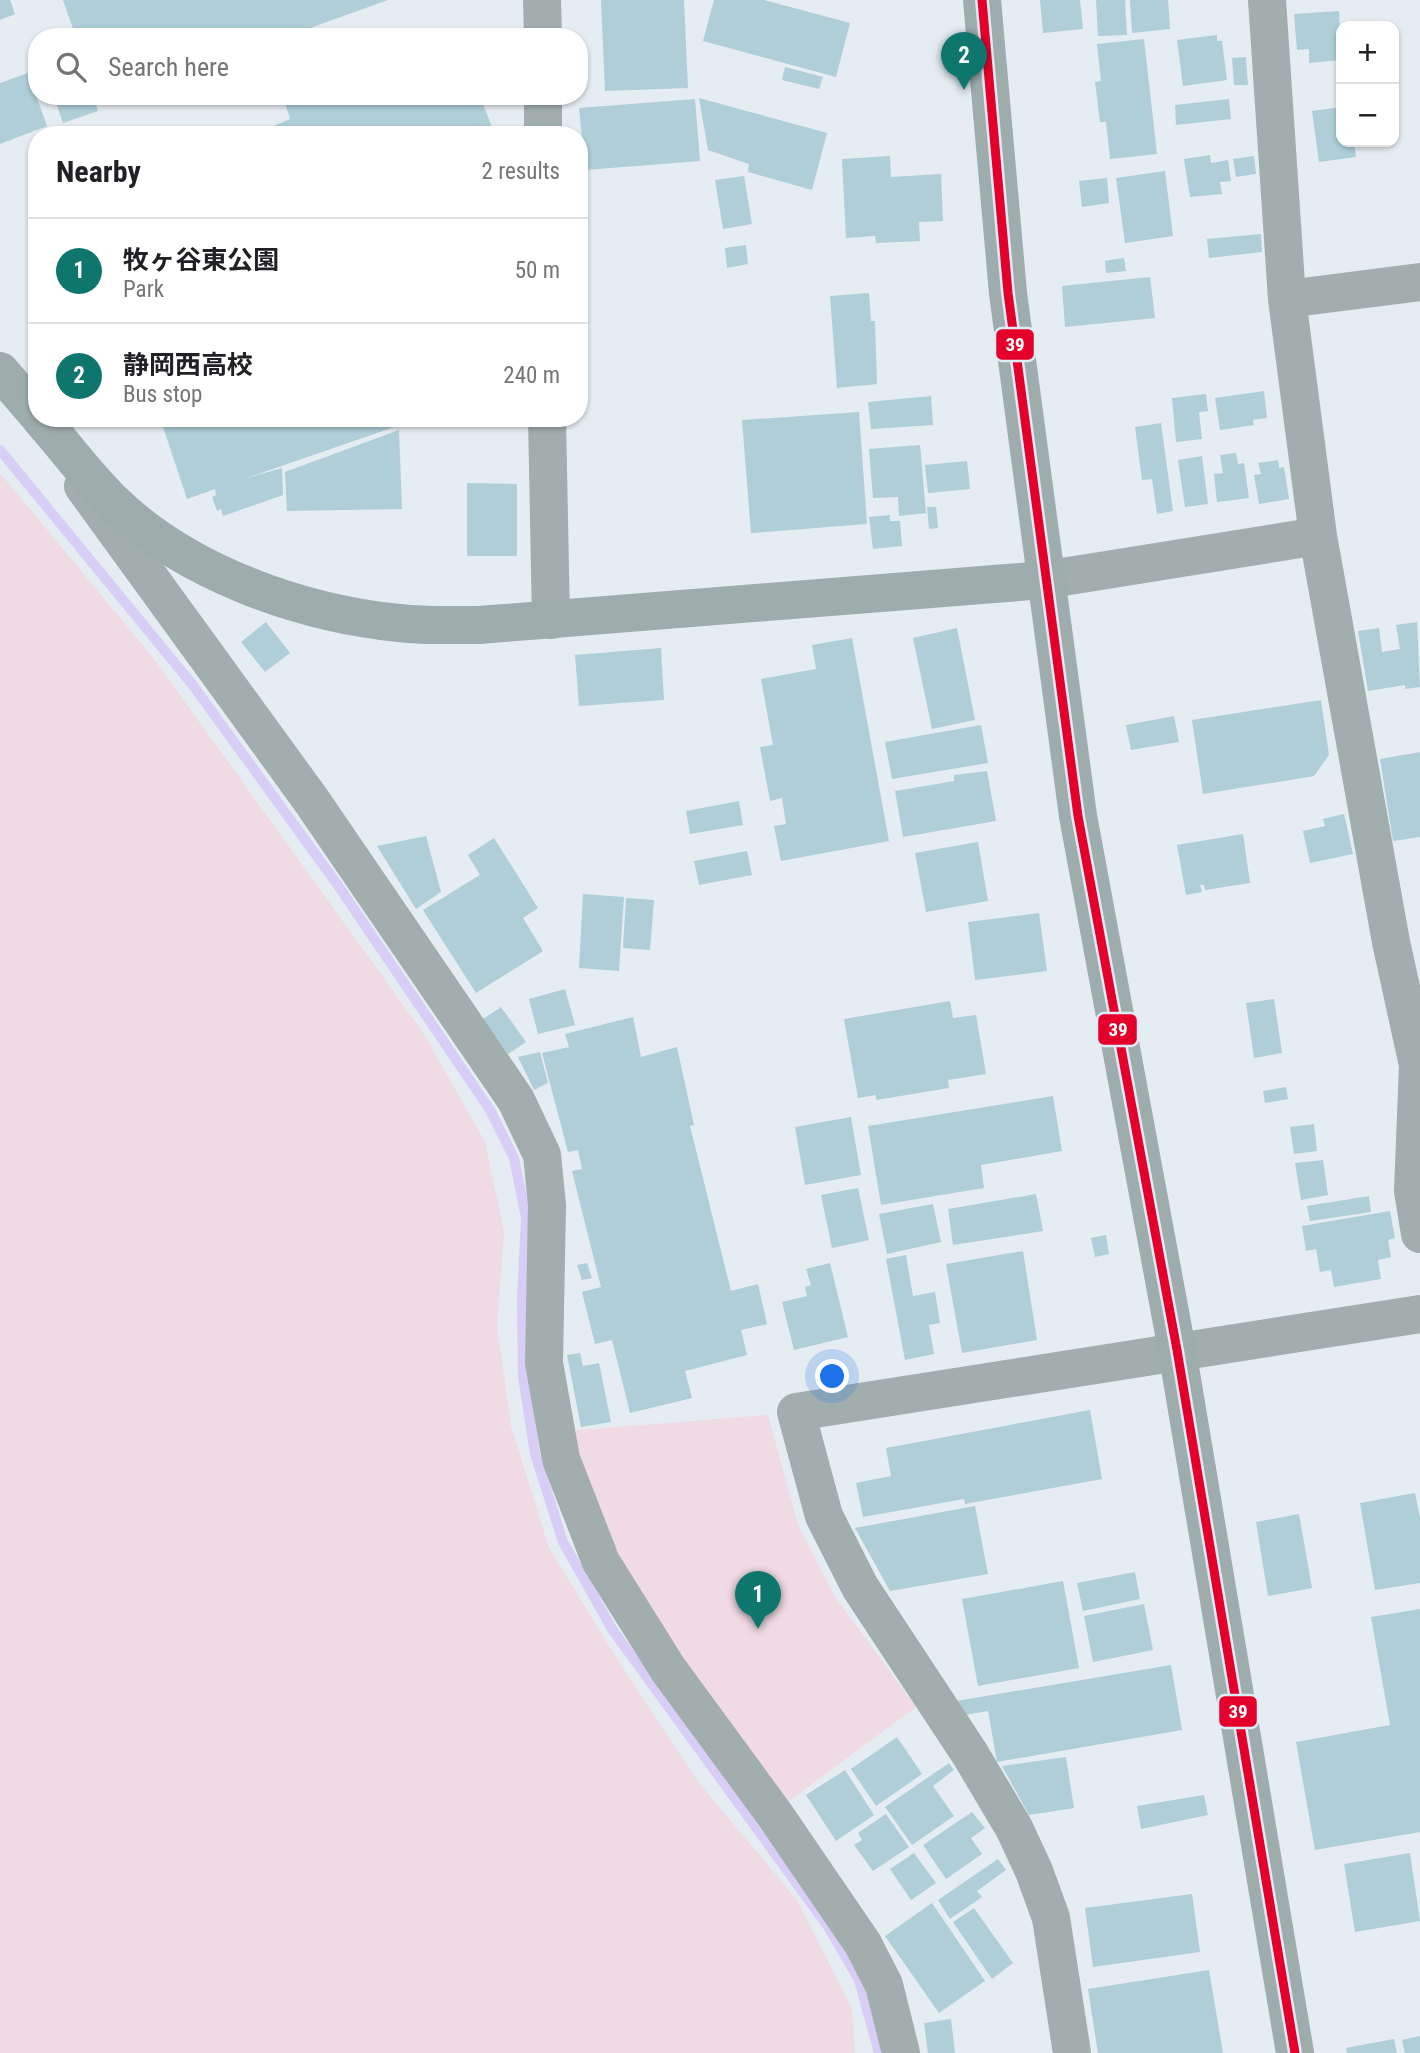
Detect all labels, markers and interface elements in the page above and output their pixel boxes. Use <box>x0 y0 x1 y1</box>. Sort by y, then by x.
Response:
map controls <box>1336 21 1399 147</box>
button: + <box>1336 21 1399 84</box>
search box <box>28 28 588 105</box>
pin: 2 <box>941 32 987 90</box>
icon: search <box>52 48 90 86</box>
text: Search here <box>108 52 229 82</box>
button: − <box>1336 84 1399 147</box>
text: Nearby <box>56 154 141 189</box>
text: 2 results <box>482 158 560 185</box>
text: 牧ヶ谷東公園 <box>123 245 279 275</box>
text: 1 <box>73 257 85 284</box>
text: 50 m <box>515 257 560 284</box>
text: Park <box>123 276 164 303</box>
line badge: 39 <box>995 328 1035 361</box>
text: 39 <box>1005 333 1025 356</box>
text: 静岡西高校 <box>123 350 253 380</box>
text: 2 <box>73 362 85 389</box>
text: 240 m <box>503 362 560 389</box>
text: Bus stop <box>123 381 202 408</box>
line badge: 39 <box>1097 1013 1138 1046</box>
text: 39 <box>1108 1018 1128 1041</box>
your location <box>815 1359 849 1393</box>
pin: 1 <box>735 1571 781 1629</box>
line badge: 39 <box>1218 1695 1258 1728</box>
text: 39 <box>1228 1700 1248 1723</box>

